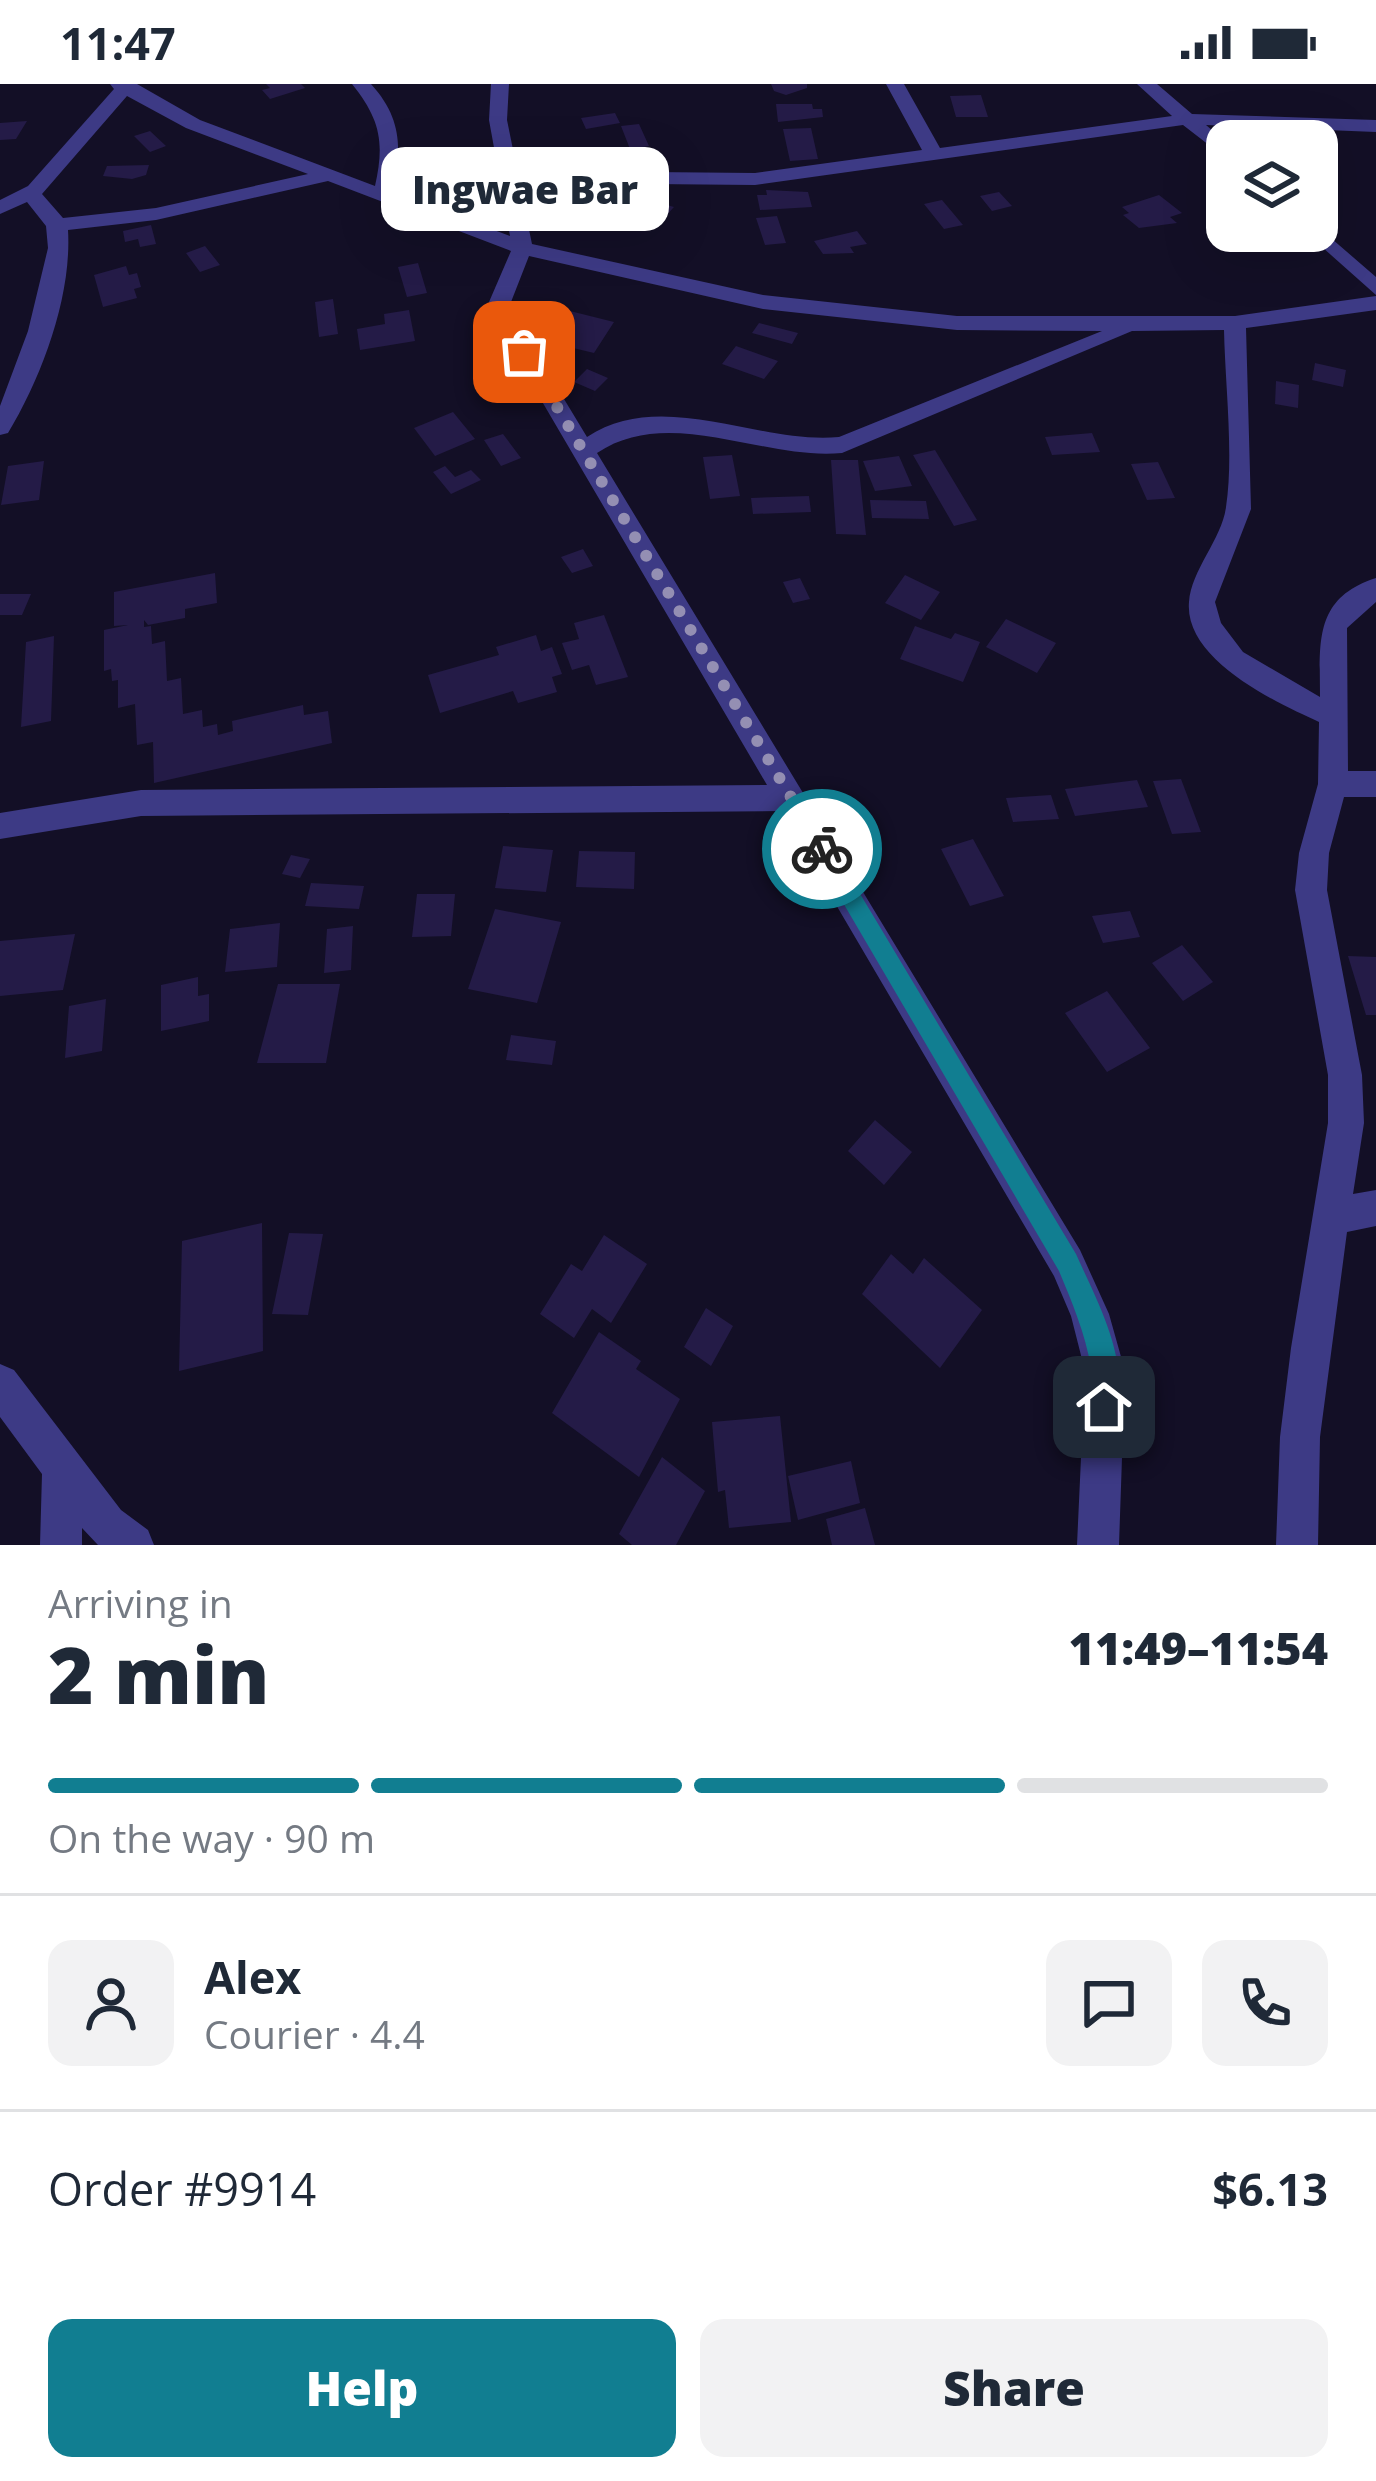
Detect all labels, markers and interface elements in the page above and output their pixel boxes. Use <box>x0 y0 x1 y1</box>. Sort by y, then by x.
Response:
text: 11:47 <box>60 12 176 73</box>
map controls <box>1206 120 1338 252</box>
button: layers <box>1206 120 1338 252</box>
callout: Ingwae Bar <box>380 148 668 232</box>
text: Ingwae Bar <box>412 162 638 215</box>
pin <box>473 301 575 403</box>
icon: bag <box>491 319 557 385</box>
courier <box>762 789 882 909</box>
icon: bike <box>789 816 855 882</box>
pin <box>1053 1356 1155 1458</box>
icon: home <box>1071 1374 1137 1440</box>
text: Arriving in <box>48 1576 233 1629</box>
text: 11:49–11:54 <box>1069 1617 1328 1678</box>
text: 2 min <box>48 1621 270 1727</box>
text: On the way · 90 m <box>48 1811 375 1864</box>
button: person <box>48 1940 174 2066</box>
button: chat <box>1046 1940 1172 2066</box>
button: phone <box>1202 1940 1328 2066</box>
text: Alex <box>204 1946 301 2007</box>
text: Courier · 4.4 <box>204 2007 425 2060</box>
text: Order #9914 <box>48 2158 316 2219</box>
text: $6.13 <box>1212 2158 1328 2219</box>
button: Help <box>48 2319 676 2457</box>
button: Share <box>700 2319 1328 2457</box>

